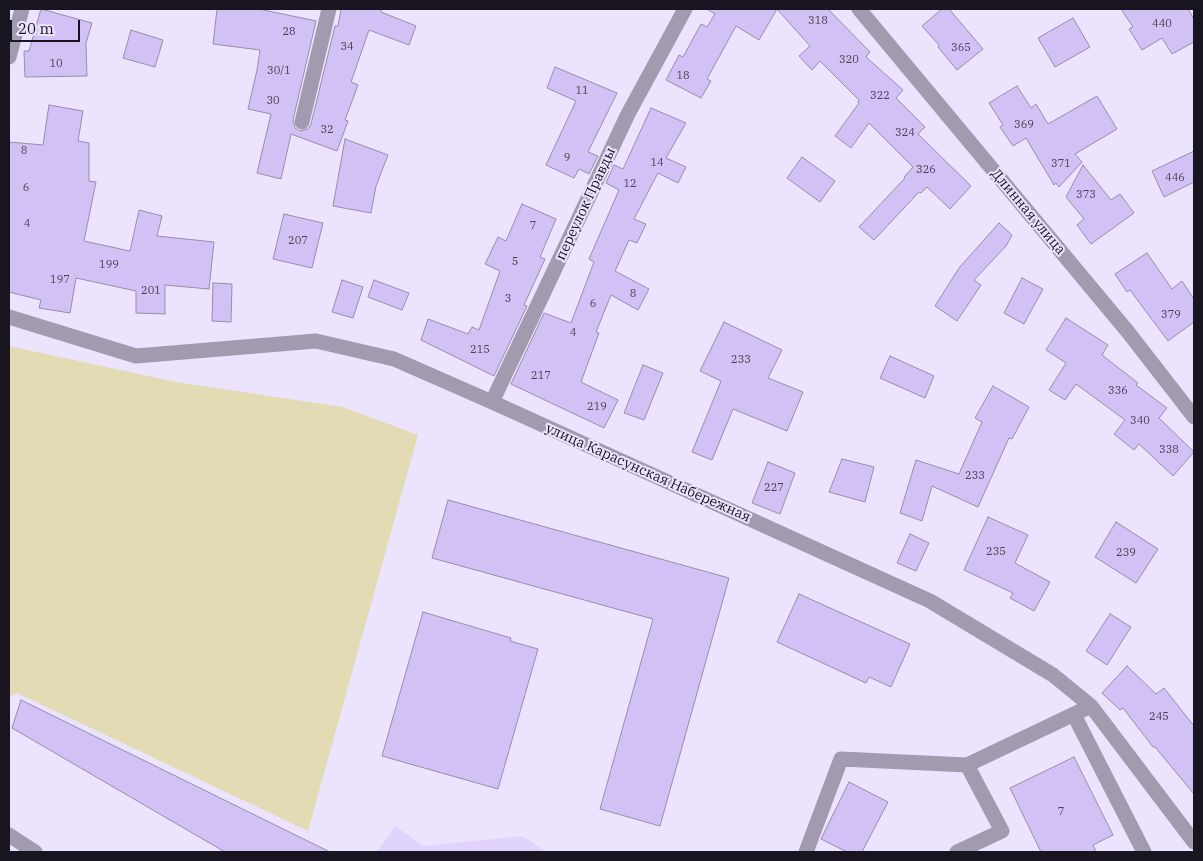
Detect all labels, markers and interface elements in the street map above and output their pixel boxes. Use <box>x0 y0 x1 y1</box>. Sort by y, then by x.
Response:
scale bar <box>12 10 82 42</box>
house number: 318 <box>808 14 828 28</box>
house number: 440 <box>1152 17 1172 31</box>
text: 20 m <box>18 19 54 38</box>
house number: 28 <box>282 25 296 39</box>
house number: 34 <box>340 40 354 54</box>
house number: 365 <box>951 41 971 55</box>
house number: 320 <box>839 53 859 67</box>
house number: 10 <box>49 57 63 71</box>
house number: 30/1 <box>267 64 291 78</box>
house number: 18 <box>676 69 690 83</box>
house number: 11 <box>575 84 589 98</box>
house number: 322 <box>870 89 890 103</box>
house number: 30 <box>266 94 280 108</box>
house number: 369 <box>1014 118 1034 132</box>
house number: 32 <box>320 123 334 137</box>
house number: 324 <box>895 126 915 140</box>
house number: 8 <box>21 144 27 158</box>
street label: переулок Правды <box>553 145 619 263</box>
house number: 9 <box>564 151 570 165</box>
house number: 14 <box>650 156 664 170</box>
house number: 371 <box>1051 157 1071 171</box>
house number: 326 <box>916 163 936 177</box>
street label: Длинная улица <box>987 166 1069 258</box>
house number: 446 <box>1165 171 1185 185</box>
house number: 12 <box>623 177 637 191</box>
house number: 6 <box>23 181 29 195</box>
house number: 373 <box>1076 188 1096 202</box>
house number: 4 <box>24 217 30 231</box>
house number: 7 <box>530 219 536 233</box>
house number: 207 <box>288 234 308 248</box>
house number: 5 <box>512 255 518 269</box>
house number: 199 <box>99 258 119 272</box>
house number: 197 <box>50 273 70 287</box>
house number: 201 <box>141 284 161 298</box>
house number: 8 <box>630 287 636 301</box>
house number: 3 <box>505 292 511 306</box>
house number: 6 <box>590 297 596 311</box>
house number: 379 <box>1161 308 1181 322</box>
house number: 4 <box>570 326 576 340</box>
house number: 215 <box>470 343 490 357</box>
house number: 233 <box>731 353 751 367</box>
house number: 217 <box>531 369 551 383</box>
house number: 336 <box>1108 384 1128 398</box>
house number: 219 <box>587 400 607 414</box>
house number: 340 <box>1130 414 1150 428</box>
street label: улица Карасунская Набережная <box>543 420 753 526</box>
house number: 338 <box>1159 443 1179 457</box>
house number: 233 <box>965 469 985 483</box>
house number: 227 <box>764 481 784 495</box>
house number: 235 <box>986 545 1006 559</box>
house number: 239 <box>1116 546 1136 560</box>
house number: 245 <box>1149 710 1169 724</box>
house number: 7 <box>1058 805 1064 819</box>

